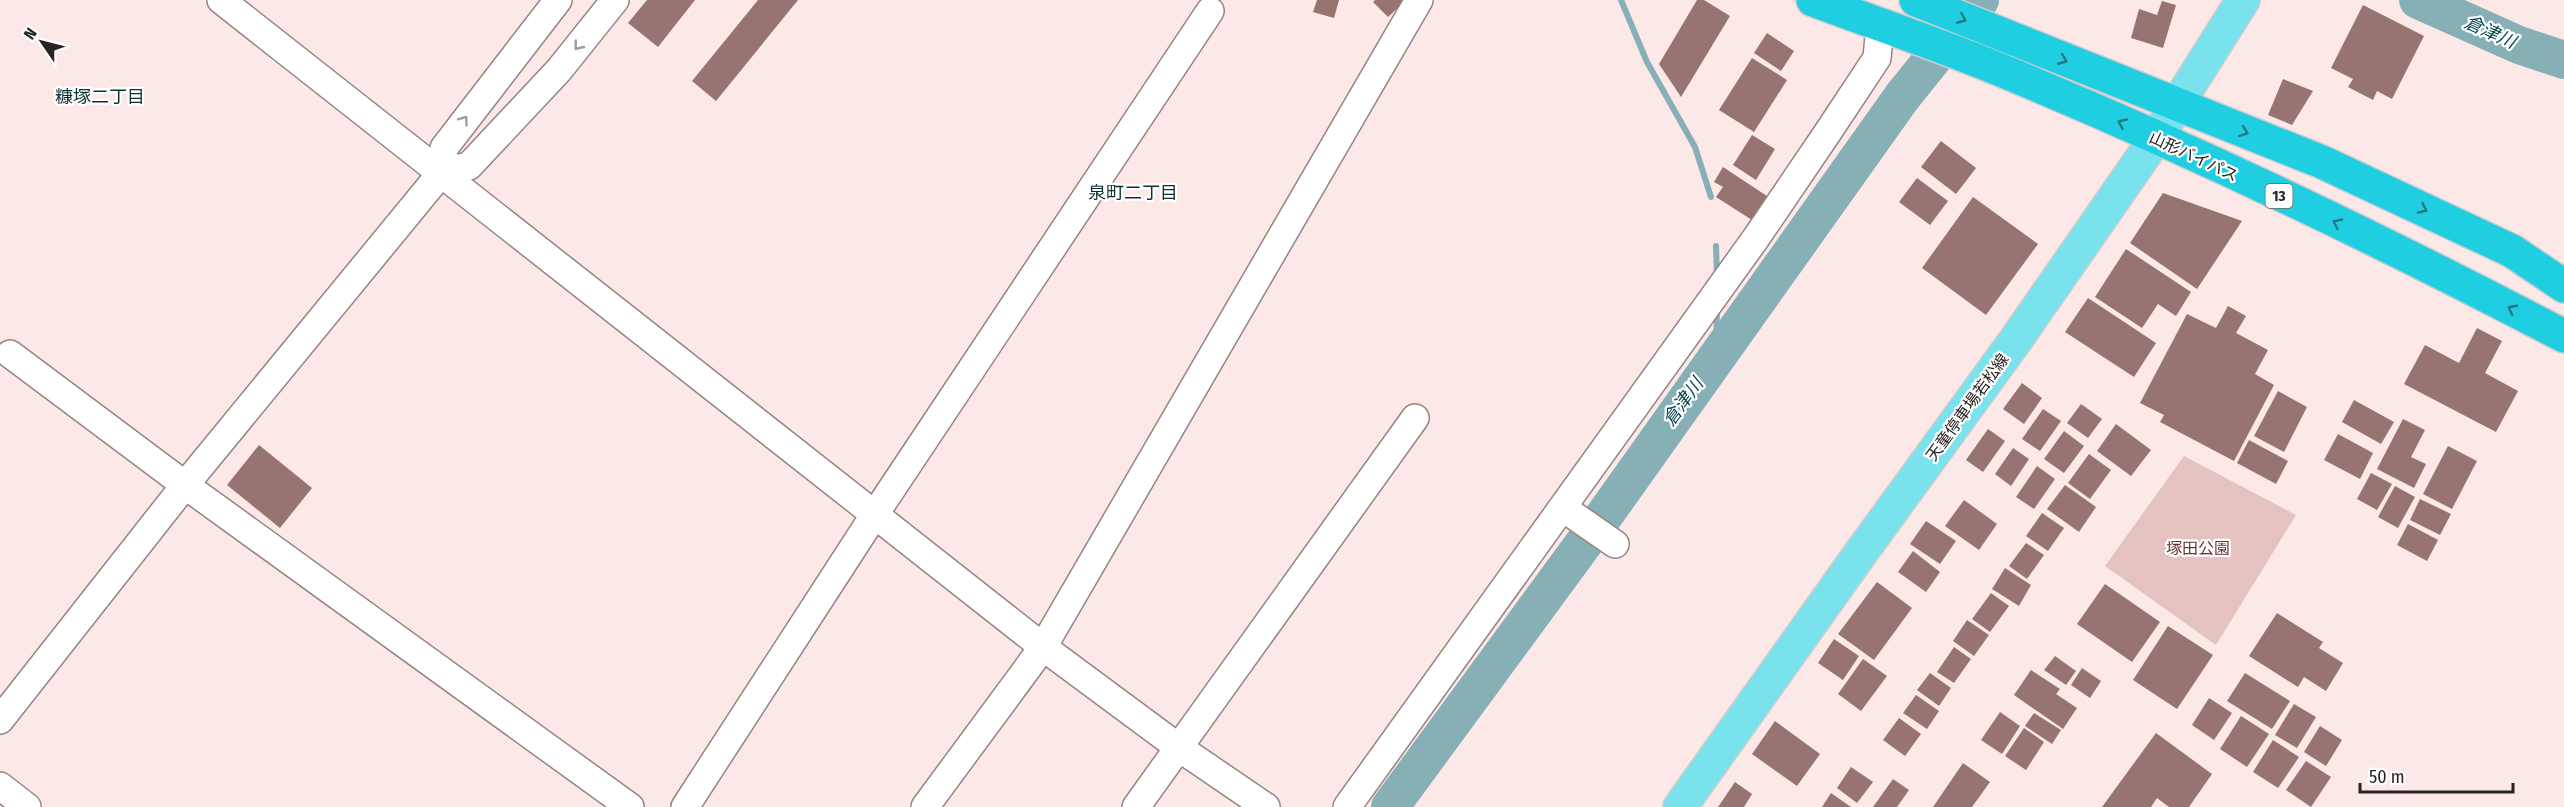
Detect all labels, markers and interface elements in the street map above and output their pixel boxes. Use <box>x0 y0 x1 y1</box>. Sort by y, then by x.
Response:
water label: 倉津川 <box>2461 11 2521 54</box>
north arrow <box>12 12 72 72</box>
one-way arrow <box>1956 12 1967 24</box>
text: N <box>20 24 41 43</box>
one-way arrow <box>575 39 586 50</box>
one-way arrow <box>2056 53 2067 65</box>
district label: 糠塚二丁目 <box>55 86 145 108</box>
one-way arrow <box>457 116 468 127</box>
one-way arrow <box>2118 118 2129 130</box>
one-way arrow <box>2238 124 2249 137</box>
street label: 山形バイパス <box>2146 128 2241 185</box>
district label: 泉町二丁目 <box>1088 182 1178 204</box>
road number: 13 <box>2266 184 2292 208</box>
one-way arrow <box>2416 202 2427 214</box>
one-way arrow <box>2333 218 2344 230</box>
one-way arrow <box>2508 305 2519 316</box>
street label: 天童停車場若松線 <box>1922 350 2013 465</box>
water label: 倉津川 <box>1658 372 1709 430</box>
park label: 塚田公園 <box>2166 539 2230 558</box>
scale bar <box>2360 756 2513 794</box>
text: 50 m <box>2369 766 2405 788</box>

